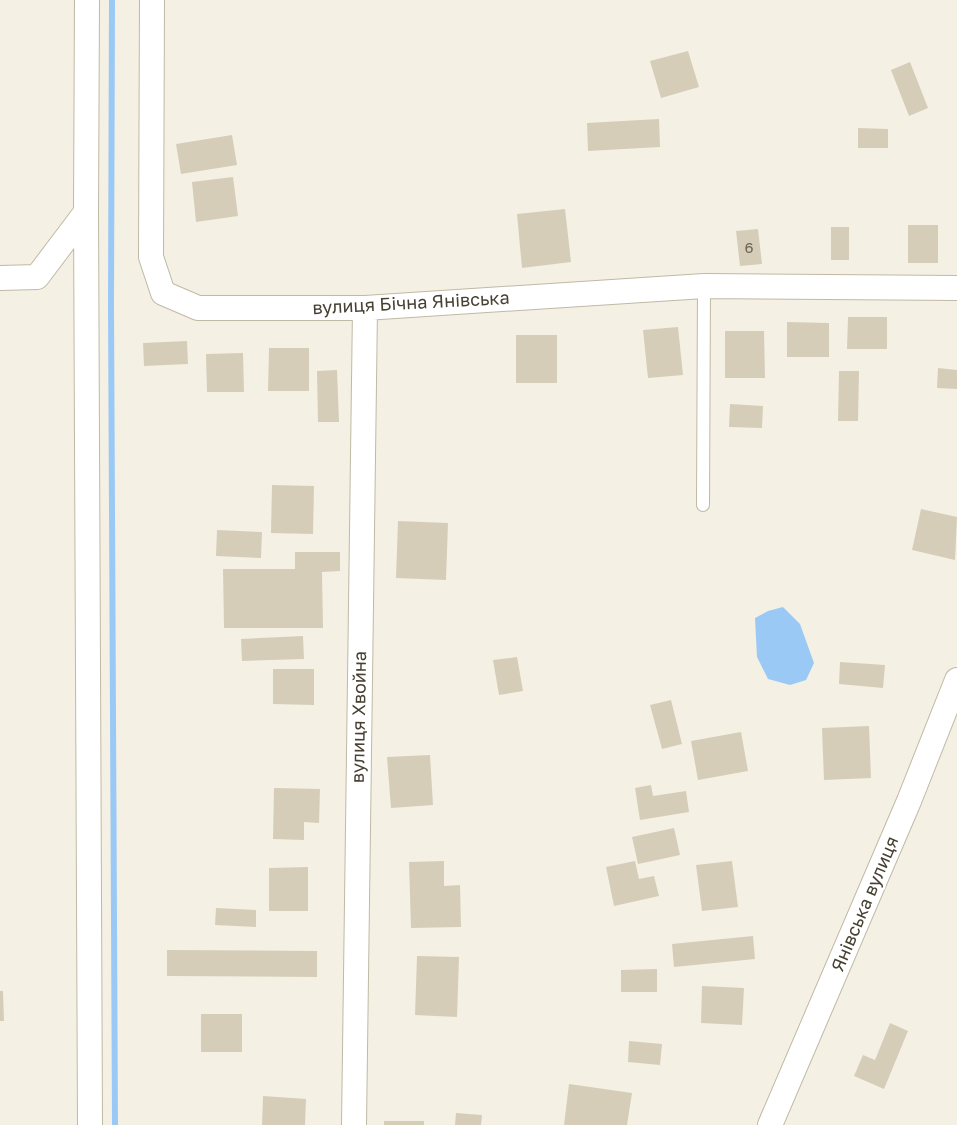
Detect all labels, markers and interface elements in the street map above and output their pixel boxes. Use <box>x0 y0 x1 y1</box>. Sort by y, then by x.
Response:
house number: 6 <box>744 238 754 256</box>
street label: вулиця Бічна Янівська <box>312 286 510 318</box>
street label: вулиця Хвойна <box>346 651 370 783</box>
street label: Янівська вулиця <box>826 833 903 975</box>

